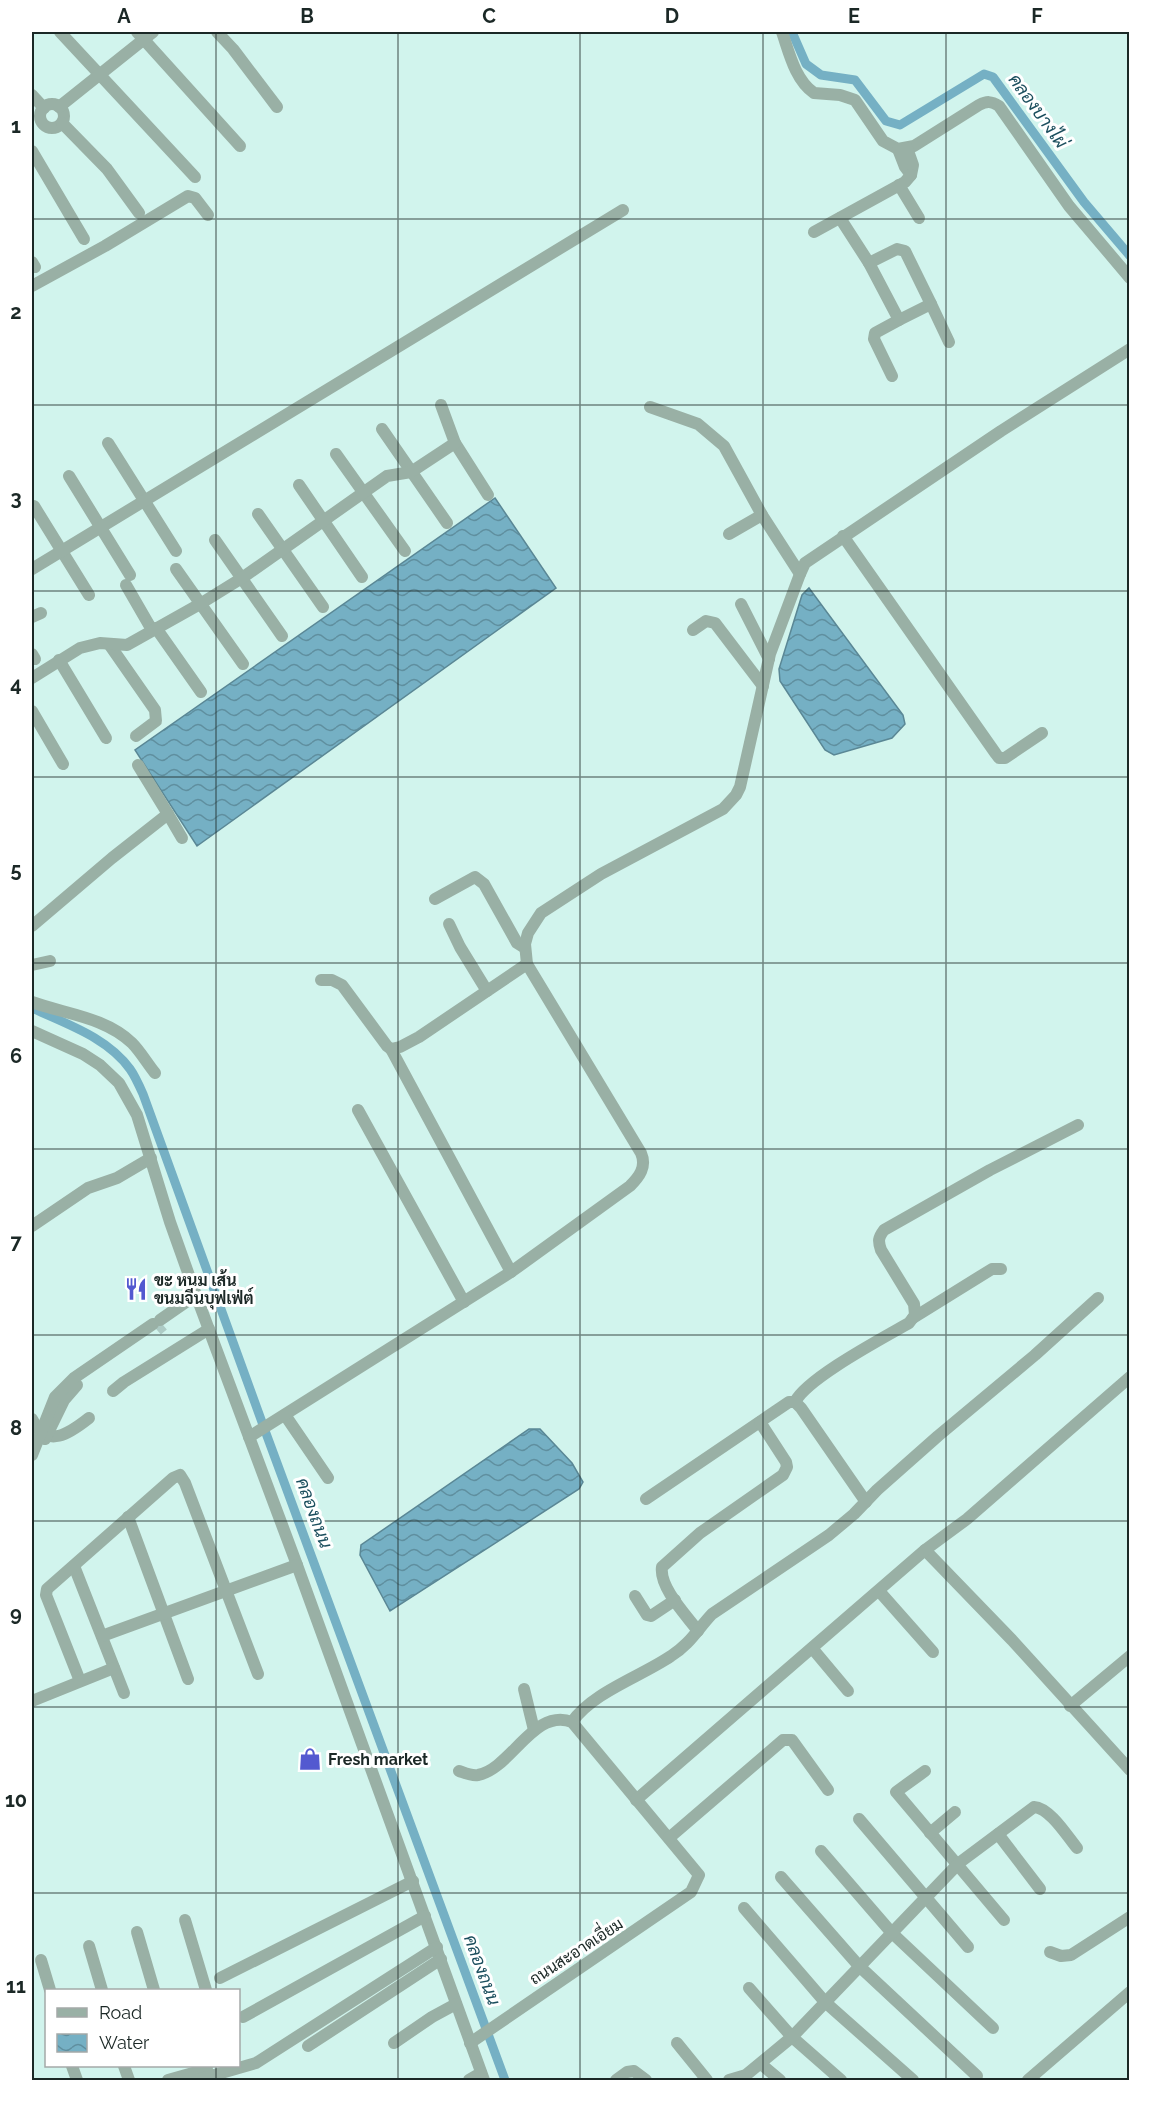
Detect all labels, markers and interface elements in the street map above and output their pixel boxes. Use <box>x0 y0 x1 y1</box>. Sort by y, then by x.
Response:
text: A <box>117 4 131 28</box>
text: B <box>300 4 314 28</box>
text: C <box>482 4 496 28</box>
text: D <box>665 4 679 28</box>
text: E <box>848 4 860 28</box>
text: F <box>1031 4 1043 28</box>
water label: คลองบางไผ่ <box>1004 68 1075 153</box>
text: 1 <box>11 114 21 138</box>
text: 2 <box>10 300 22 324</box>
text: 3 <box>10 486 22 510</box>
text: 4 <box>10 672 22 696</box>
text: 5 <box>10 858 22 882</box>
text: 6 <box>10 1044 22 1068</box>
text: 7 <box>10 1230 22 1254</box>
place label: ขะ หนม เส้น ขนมจีนบุฟเฟ่ต์ <box>154 1269 254 1310</box>
restaurant icon: ขะ หนม เส้น ขนมจีนบุฟเฟ่ต์ <box>123 1276 149 1302</box>
text: 8 <box>10 1416 22 1440</box>
water label: คลองถนน <box>292 1475 337 1551</box>
text: 9 <box>10 1602 22 1626</box>
shop icon: Fresh market <box>297 1746 323 1772</box>
place label: Fresh market <box>328 1750 428 1769</box>
text: 10 <box>5 1788 27 1812</box>
street label: ถนนสะอาดเอี่ยม <box>523 1910 627 1989</box>
water label: คลองถนน <box>460 1932 505 2008</box>
text: 11 <box>6 1974 26 1998</box>
legend <box>45 1989 240 2067</box>
text: Road <box>99 2002 142 2023</box>
text: Water <box>99 2032 150 2053</box>

